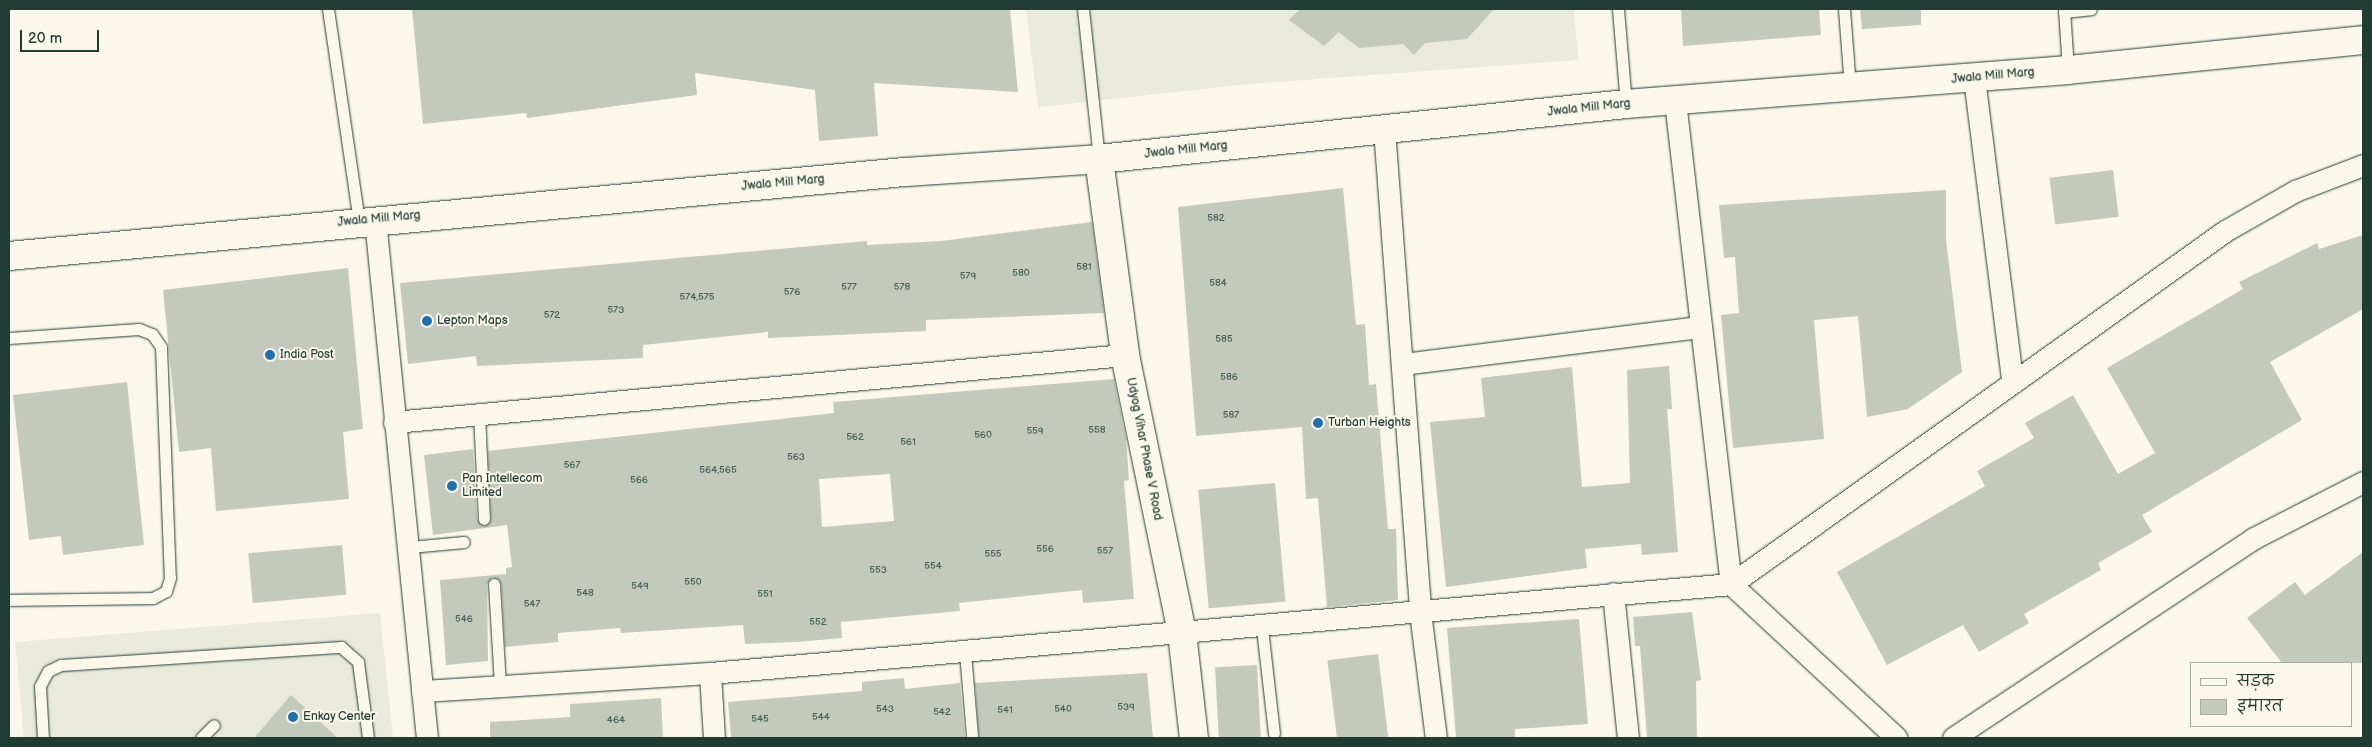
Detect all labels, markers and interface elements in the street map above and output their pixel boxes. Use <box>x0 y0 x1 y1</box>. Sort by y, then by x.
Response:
scale bar <box>22 20 101 52</box>
text: 20 m <box>28 29 62 48</box>
street label: Jwala Mill Marg <box>1951 65 2035 87</box>
street label: Jwala Mill Marg <box>1547 96 1631 120</box>
street label: Jwala Mill Marg <box>1144 138 1228 162</box>
street label: Jwala Mill Marg <box>741 172 825 194</box>
street label: Jwala Mill Marg <box>337 208 421 230</box>
house number: 582 <box>1207 213 1225 225</box>
house number: 581 <box>1076 262 1092 274</box>
house number: 580 <box>1012 268 1030 280</box>
house number: 579 <box>960 271 976 283</box>
house number: 584 <box>1209 278 1227 290</box>
house number: 577 <box>841 282 857 294</box>
house number: 578 <box>894 282 910 294</box>
house number: 576 <box>784 287 800 299</box>
house number: 574,575 <box>680 292 714 304</box>
house number: 573 <box>608 305 624 317</box>
house number: 572 <box>544 310 560 322</box>
place label: Lepton Maps <box>437 314 508 328</box>
marker: Lepton Maps <box>421 315 433 327</box>
house number: 585 <box>1215 334 1233 346</box>
place label: India Post <box>280 348 334 362</box>
marker: India Post <box>264 349 276 361</box>
house number: 586 <box>1220 372 1238 384</box>
street label: Udyog Vihar Phase V Road <box>1123 376 1165 522</box>
house number: 587 <box>1223 410 1239 422</box>
place label: Turban Heights <box>1328 416 1411 430</box>
marker: Turban Heights <box>1312 417 1324 429</box>
house number: 558 <box>1088 425 1106 437</box>
house number: 559 <box>1026 426 1044 438</box>
house number: 560 <box>974 430 992 442</box>
house number: 562 <box>846 432 864 444</box>
house number: 561 <box>900 437 916 449</box>
house number: 563 <box>787 452 805 464</box>
house number: 567 <box>564 460 580 472</box>
house number: 564,565 <box>699 465 737 477</box>
place label: Pan Intellecom Limited <box>462 472 542 500</box>
house number: 566 <box>630 475 648 487</box>
marker: Pan Intellecom Limited <box>446 480 458 492</box>
house number: 556 <box>1036 544 1054 556</box>
house number: 557 <box>1097 546 1113 558</box>
house number: 555 <box>984 549 1002 561</box>
house number: 554 <box>924 561 942 573</box>
house number: 553 <box>869 565 887 577</box>
house number: 550 <box>684 577 702 589</box>
house number: 549 <box>631 581 649 593</box>
house number: 548 <box>576 588 594 600</box>
house number: 551 <box>757 589 773 601</box>
house number: 547 <box>524 599 540 611</box>
house number: 546 <box>455 614 473 626</box>
house number: 552 <box>809 617 827 629</box>
legend <box>2190 662 2352 727</box>
text: सड़क <box>2237 672 2274 691</box>
text: इमारत <box>2237 697 2283 716</box>
house number: 539 <box>1117 702 1135 714</box>
house number: 543 <box>876 704 894 716</box>
house number: 540 <box>1054 704 1072 716</box>
house number: 541 <box>997 705 1013 717</box>
house number: 542 <box>933 707 951 719</box>
place label: Enkay Center <box>303 710 376 724</box>
marker: Enkay Center <box>287 711 299 723</box>
house number: 544 <box>812 712 830 724</box>
house number: 545 <box>751 714 769 726</box>
house number: 464 <box>607 715 625 727</box>

